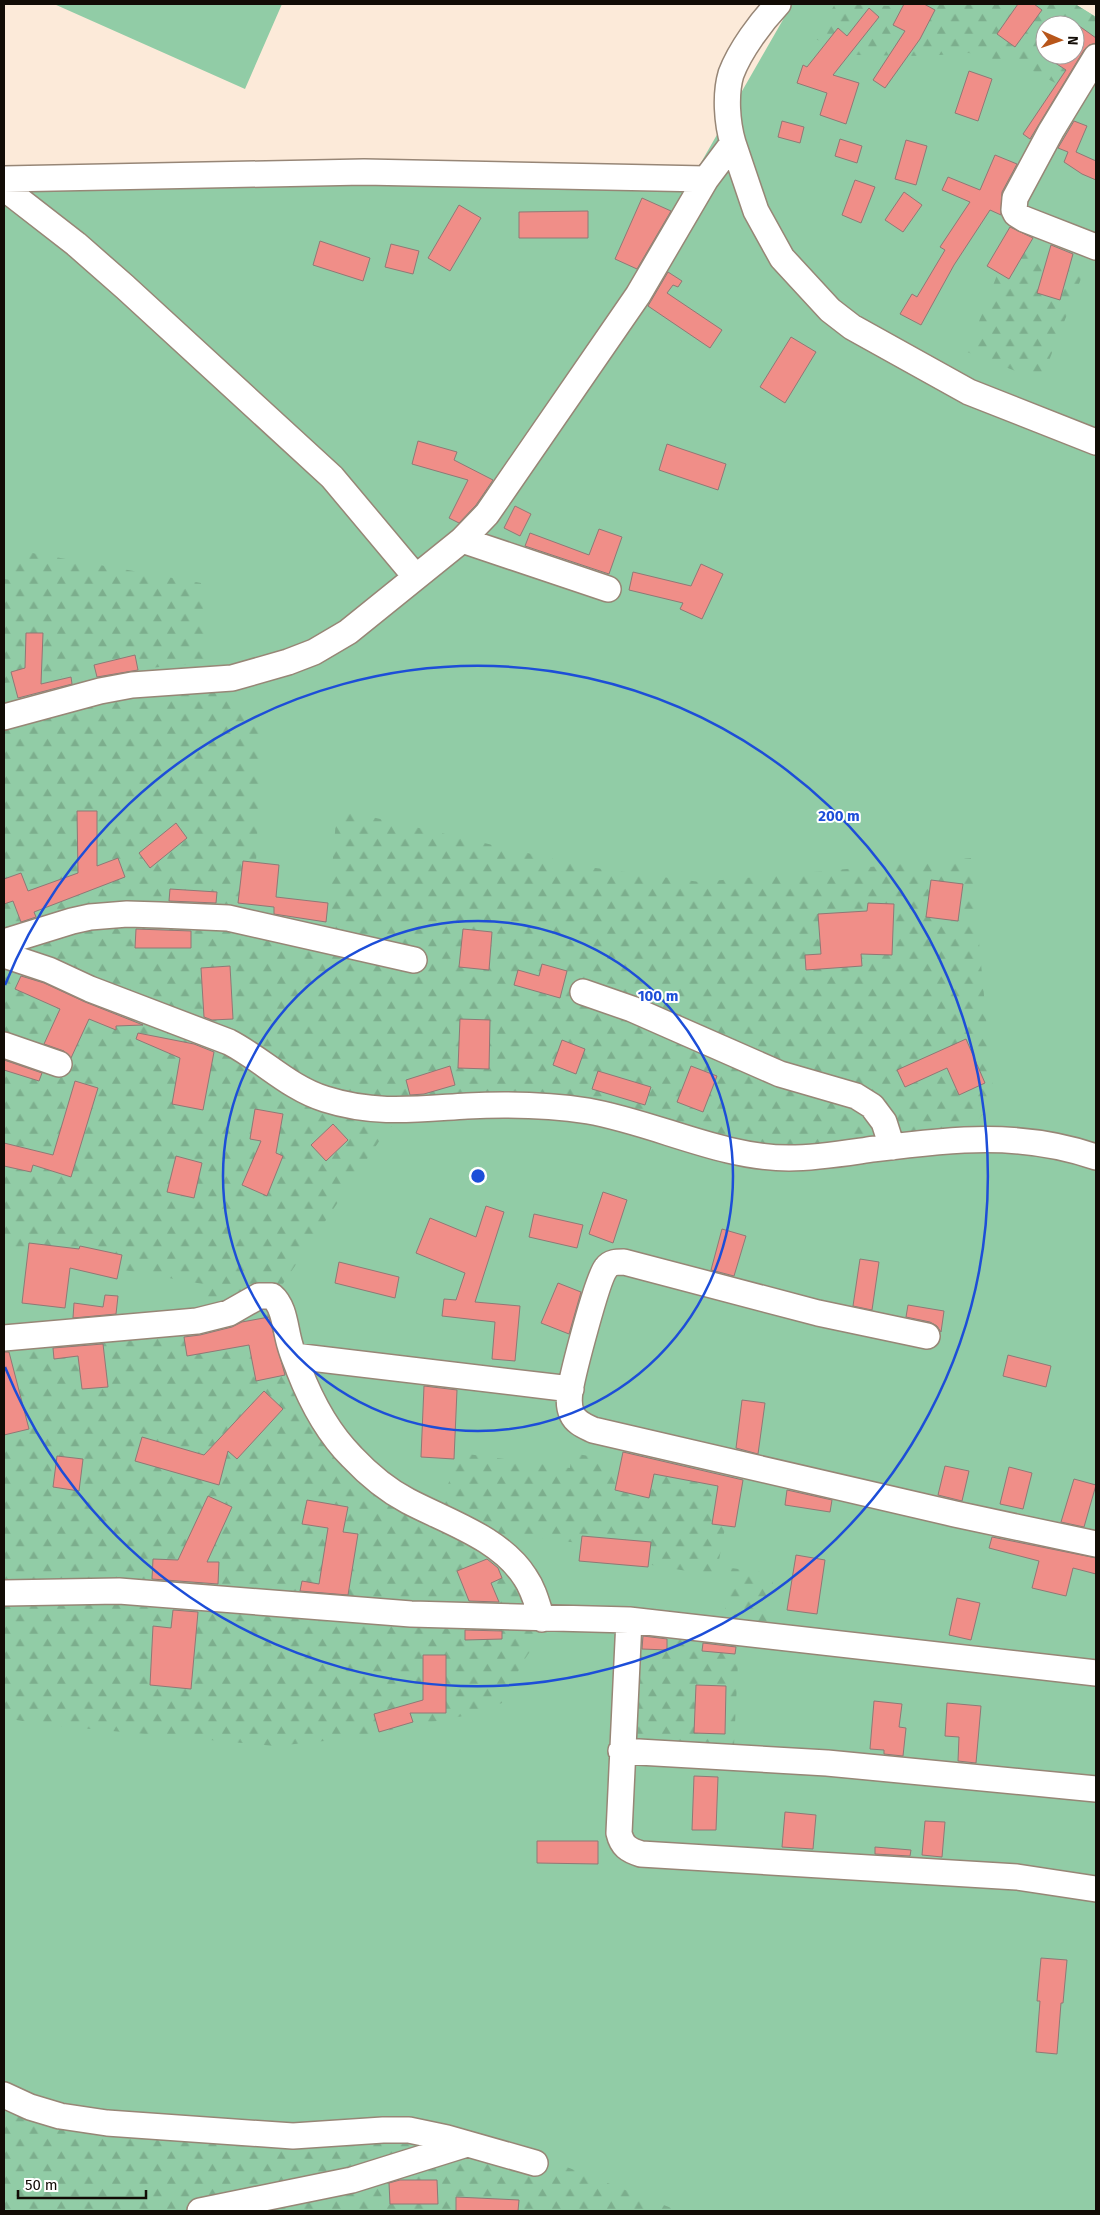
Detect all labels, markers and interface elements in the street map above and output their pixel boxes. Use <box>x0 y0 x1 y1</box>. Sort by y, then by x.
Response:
north arrow <box>1035 15 1085 65</box>
text: N <box>1064 35 1081 45</box>
text: 200 m <box>818 807 860 825</box>
text: 100 m <box>638 987 678 1005</box>
centre of rings <box>469 1167 487 1185</box>
scale bar <box>18 2168 145 2200</box>
text: 50 m <box>25 2176 58 2194</box>

